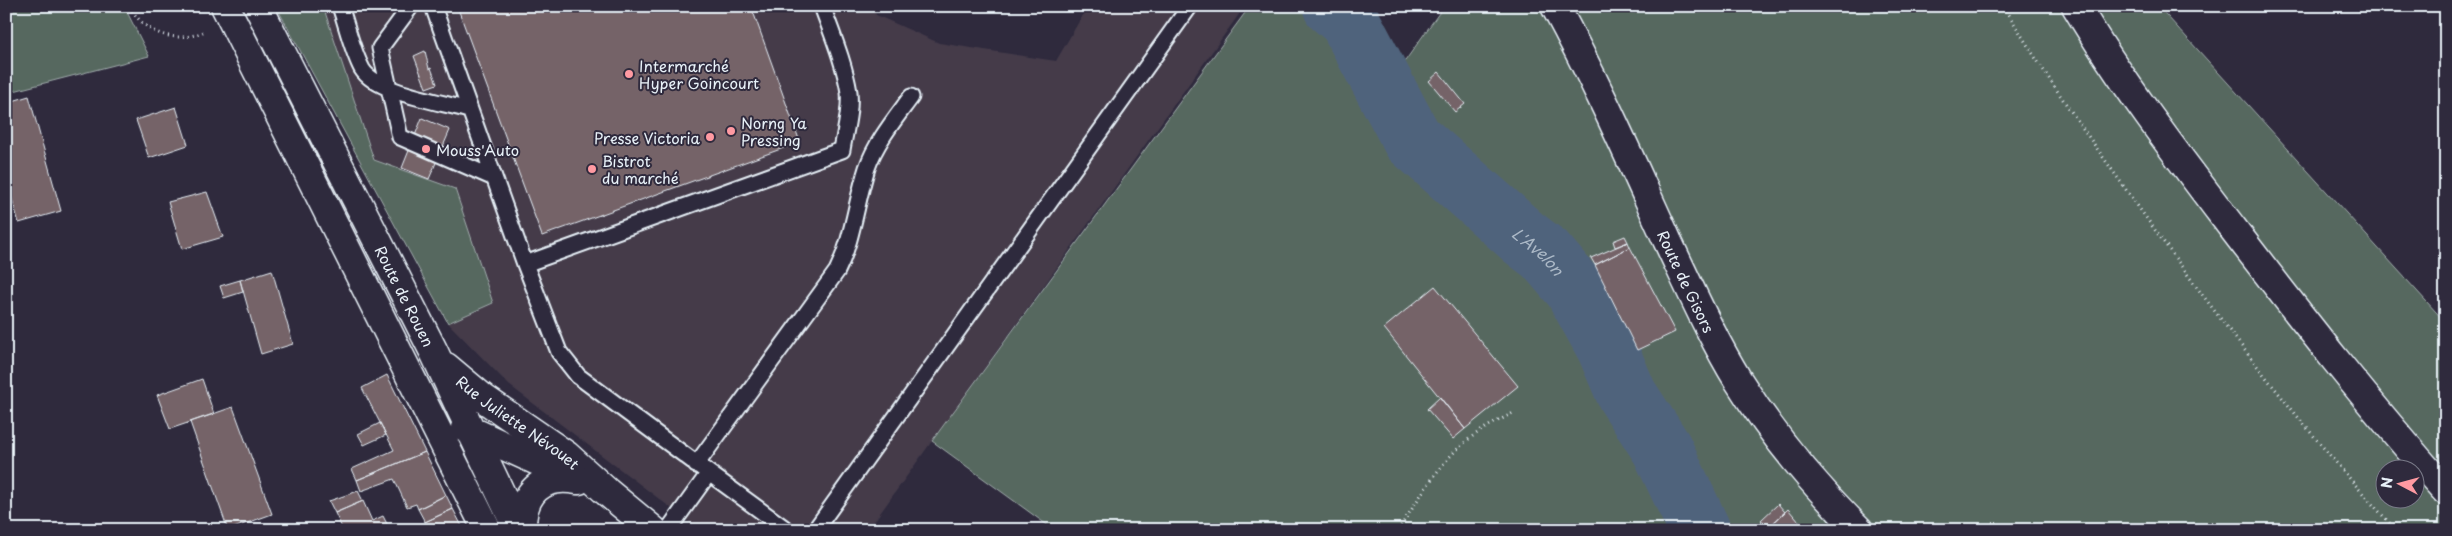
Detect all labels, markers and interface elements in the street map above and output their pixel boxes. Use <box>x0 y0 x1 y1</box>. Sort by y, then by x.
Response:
place label: Intermarché Hyper Goincourt <box>639 54 759 94</box>
marker: Intermarché Hyper Goincourt <box>623 68 635 80</box>
place label: Norng Ya Pressing <box>741 111 807 151</box>
marker: Norng Ya Pressing <box>725 125 737 137</box>
place label: Presse Victoria <box>594 126 701 149</box>
marker: Presse Victoria <box>704 131 716 143</box>
place label: Mouss'Auto <box>436 138 519 161</box>
marker: Mouss'Auto <box>420 143 432 155</box>
place label: Bistrot du marché <box>602 149 679 189</box>
marker: Bistrot du marché <box>586 163 598 175</box>
water label: L'Avelon <box>1507 221 1571 281</box>
street label: Route de Gisors <box>1652 226 1721 336</box>
street label: Route de Rouen <box>370 241 441 350</box>
street label: Rue Juliette Névouet <box>452 369 585 474</box>
north arrow <box>2374 458 2424 508</box>
text: N <box>2376 476 2398 489</box>

